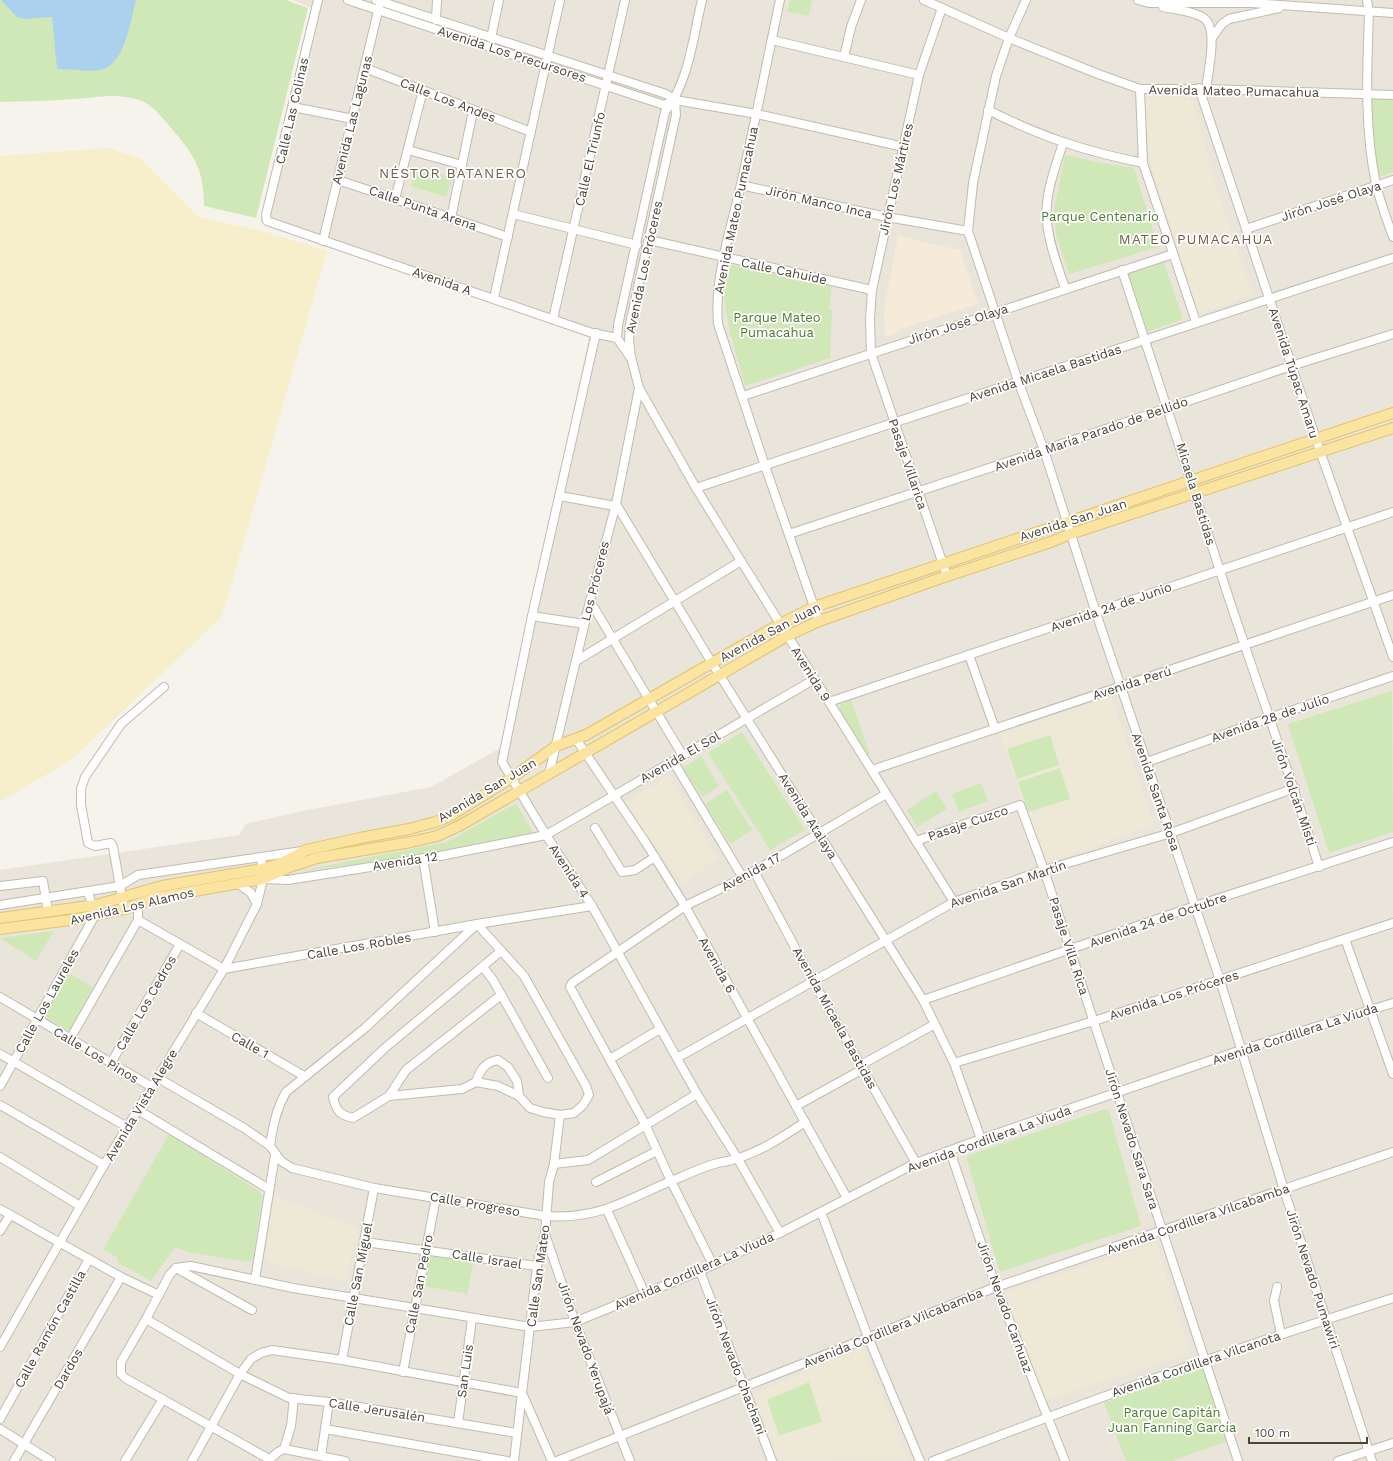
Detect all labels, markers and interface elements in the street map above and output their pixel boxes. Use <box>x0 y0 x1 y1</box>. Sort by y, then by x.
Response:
street label: Avenida Los Precursores <box>436 23 588 85</box>
street label: Avenida Las Lagunas <box>329 54 375 186</box>
street label: Calle Las Colinas <box>272 56 312 166</box>
street label: Calle Los Andes <box>398 75 498 125</box>
street label: Avenida Mateo Pumacahua <box>1149 82 1320 100</box>
street label: Calle El Triunfo <box>572 110 608 208</box>
street label: Jirón Los Mártires <box>876 121 916 236</box>
street label: Avenida Mateo Pumacahua <box>711 124 761 295</box>
district label: NÉSTOR BATANERO <box>379 165 527 181</box>
street label: Jirón José Olaya <box>1279 178 1383 224</box>
street label: Jirón Manco Inca <box>764 182 874 222</box>
street label: Calle Punta Arena <box>367 183 480 234</box>
street label: Avenida Los Próceres <box>623 199 665 335</box>
park label: Parque Centenario <box>1041 209 1159 224</box>
district label: MATEO PUMACAHUA <box>1119 231 1273 247</box>
street label: Calle Cahuide <box>740 255 828 287</box>
street label: Avenida A <box>410 264 474 298</box>
street label: Jirón José Olaya <box>906 301 1010 347</box>
street label: Avenida Túpac Amaru <box>1266 306 1322 440</box>
park label: Parque Mateo Pumacahua <box>733 310 821 340</box>
street label: Avenida Micaela Bastidas <box>967 341 1123 405</box>
street label: Avenida María Parado de Bellido <box>992 394 1190 474</box>
street label: Pasaje Villarica <box>885 417 931 512</box>
street label: Micaela Bastidas <box>1173 441 1219 547</box>
street label: Avenida San Juan <box>1017 496 1129 544</box>
street label: Los Próceres <box>578 539 612 622</box>
street label: Avenida 24 de Junio <box>1048 579 1174 635</box>
street label: Avenida San Juan <box>717 599 823 665</box>
street label: Avenida 9 <box>788 644 834 704</box>
street label: Avenida Perú <box>1091 663 1173 703</box>
street label: Avenida 28 de Julio <box>1209 691 1331 745</box>
street label: Avenida El Sol <box>637 728 723 786</box>
street label: Avenida Santa Rosa <box>1129 731 1184 854</box>
street label: Jirón Volcán Misti <box>1269 736 1319 848</box>
street label: Avenida San Juan <box>435 755 539 825</box>
street label: Avenida Atalaya <box>775 770 841 862</box>
street label: Pasaje Cuzco <box>926 802 1010 844</box>
street label: Avenida 4 <box>546 841 592 901</box>
street label: Avenida 12 <box>371 848 439 874</box>
street label: Avenida 17 <box>719 850 783 894</box>
street label: Avenida San Martín <box>948 857 1068 911</box>
street label: Avenida Los Alamos <box>69 884 196 928</box>
street label: Avenida 24 de Octubre <box>1087 889 1229 951</box>
street label: Pasaje Villa Rica <box>1046 895 1092 998</box>
street label: Calle Los Robles <box>306 929 412 963</box>
street label: Avenida 6 <box>696 934 739 996</box>
street label: Avenida Micaela Bastidas <box>790 945 880 1092</box>
street label: Calle Los Laureles <box>12 946 82 1056</box>
street label: Calle Los Cedros <box>113 953 179 1053</box>
street label: Avenida Los Próceres <box>1107 967 1241 1023</box>
street label: Avenida Cordillera La Viuda <box>1210 1000 1380 1068</box>
street label: Calle Los Pinos <box>51 1024 142 1086</box>
street label: Calle 1 <box>229 1028 271 1062</box>
street label: Avenida Vista Alegre <box>102 1046 180 1164</box>
street label: Jirón Nevado Sara Sara <box>1102 1067 1162 1212</box>
street label: Avenida Cordillera La Viuda <box>905 1102 1074 1176</box>
street label: Avenida Cordillera Vilcabamba <box>1105 1180 1292 1257</box>
street label: Calle Progreso <box>429 1189 521 1219</box>
street label: Jirón Nevado Pumawiri <box>1283 1207 1343 1351</box>
street label: Calle San Miguel <box>341 1221 375 1327</box>
street label: Calle San Mateo <box>523 1224 553 1328</box>
street label: Avenida Cordillera La Viuda <box>612 1229 777 1313</box>
street label: Calle San Pedro <box>402 1233 436 1335</box>
street label: Jirón Nevado Carhuaz <box>974 1239 1036 1375</box>
street label: Calle Israel <box>451 1246 523 1272</box>
street label: Calle Ramón Castilla <box>11 1267 89 1390</box>
street label: Jirón Nevado Yerupajá <box>555 1280 617 1417</box>
street label: Avenida Cordillera Vilcabamba <box>801 1285 986 1371</box>
street label: Jirón Nevado Chachani <box>703 1295 769 1437</box>
street label: Avenida Cordillera Vilcanota <box>1110 1328 1283 1400</box>
street label: San Luis <box>454 1343 476 1399</box>
street label: Dardos <box>50 1346 86 1392</box>
street label: Calle Jerusalén <box>328 1395 426 1425</box>
park label: Parque Capitán Juan Fanning García <box>1108 1405 1237 1435</box>
scale bar <box>1249 1419 1367 1445</box>
text: 100 m <box>1255 1426 1290 1440</box>

